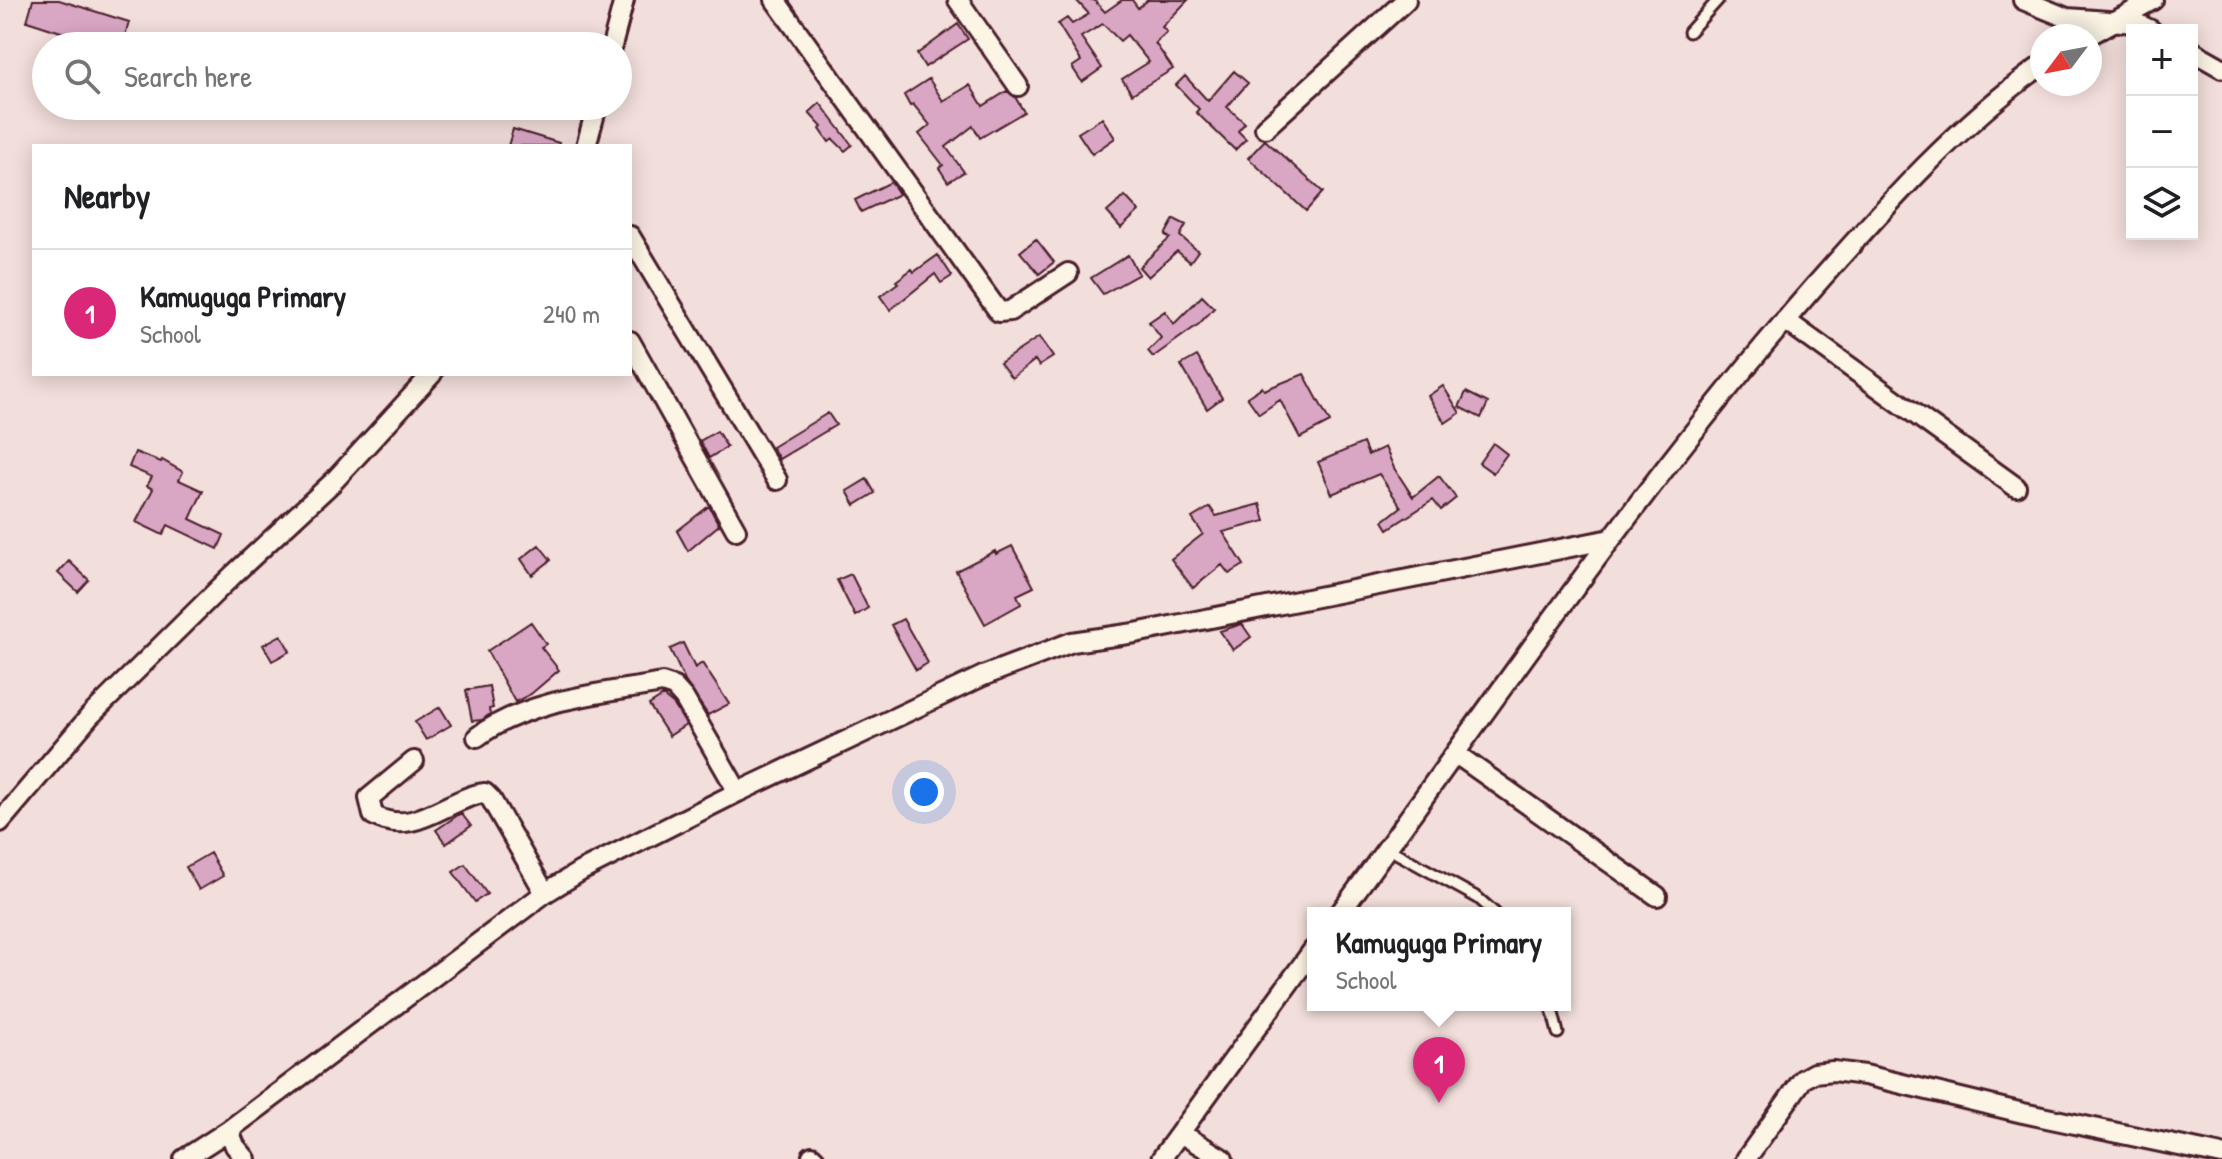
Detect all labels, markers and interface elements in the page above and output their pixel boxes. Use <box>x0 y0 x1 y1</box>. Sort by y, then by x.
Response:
north arrow <box>2030 24 2102 96</box>
map controls <box>2126 24 2198 240</box>
button: + <box>2126 24 2198 96</box>
search box <box>32 32 632 120</box>
icon: search <box>60 54 104 98</box>
text: Search here <box>124 56 252 96</box>
button: − <box>2126 96 2198 168</box>
button: layers <box>2126 168 2198 240</box>
text: Nearby <box>64 173 150 219</box>
text: Kamuguga Primary <box>140 276 346 316</box>
text: 1 <box>85 296 95 331</box>
text: 240 m <box>543 296 600 331</box>
text: School <box>140 316 201 351</box>
your location <box>904 772 944 812</box>
popup <box>1307 907 1571 1011</box>
text: Kamuguga Primary <box>1336 922 1542 962</box>
text: School <box>1336 962 1397 997</box>
pin: 1 <box>1413 1037 1465 1103</box>

